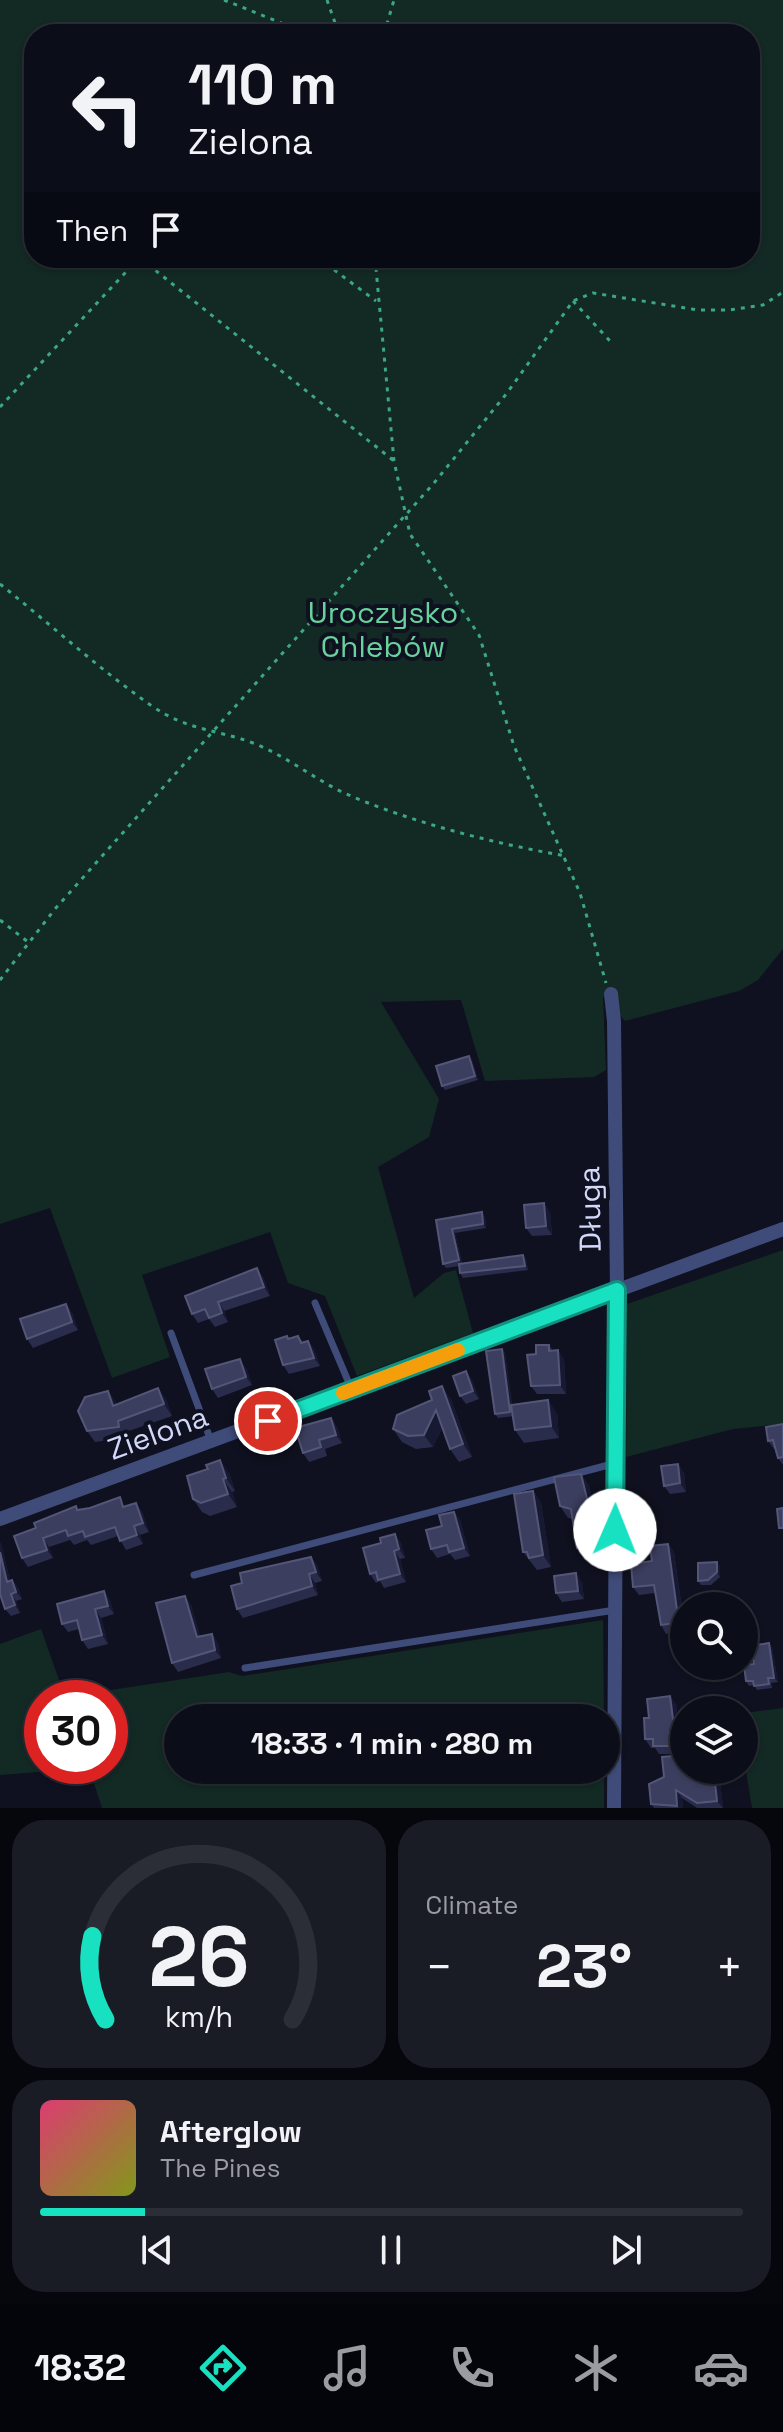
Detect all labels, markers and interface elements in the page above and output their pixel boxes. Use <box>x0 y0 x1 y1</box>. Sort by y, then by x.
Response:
text: 110 m <box>188 49 337 120</box>
icon: left <box>56 56 160 160</box>
text: Zielona <box>188 119 313 165</box>
icon: arrive <box>144 208 188 252</box>
text: Then <box>56 211 128 250</box>
park label: Uroczysko Chlebów <box>308 593 458 666</box>
street label: Długa <box>569 1166 610 1252</box>
pin <box>234 1387 302 1455</box>
street label: Zielona <box>102 1396 213 1469</box>
icon: arrive <box>246 1399 290 1443</box>
position arrow <box>573 1488 657 1572</box>
map controls <box>670 1592 758 1784</box>
button: search <box>670 1592 758 1680</box>
speed limit sign: 30 <box>24 1680 128 1784</box>
button: layers <box>670 1696 758 1784</box>
text: 18:33 · 1 min · 280 m <box>251 1724 533 1763</box>
text: Climate <box>426 1888 518 1922</box>
text: 26 <box>148 1904 249 2010</box>
text: 23° <box>536 1928 632 2005</box>
text: − <box>426 1939 453 1995</box>
text: + <box>716 1939 743 1995</box>
text: km/h <box>165 1999 233 2035</box>
text: Afterglow <box>160 2112 302 2151</box>
text: The Pines <box>160 2151 280 2185</box>
icon: previous <box>135 2228 179 2272</box>
icon: pause <box>369 2228 413 2272</box>
icon: next <box>604 2228 648 2272</box>
icon: directions <box>195 2340 251 2396</box>
icon: music <box>319 2340 375 2396</box>
icon: phone <box>444 2340 500 2396</box>
icon: climate <box>568 2340 624 2396</box>
icon: car <box>693 2340 749 2396</box>
text: 18:32 <box>34 2345 126 2391</box>

